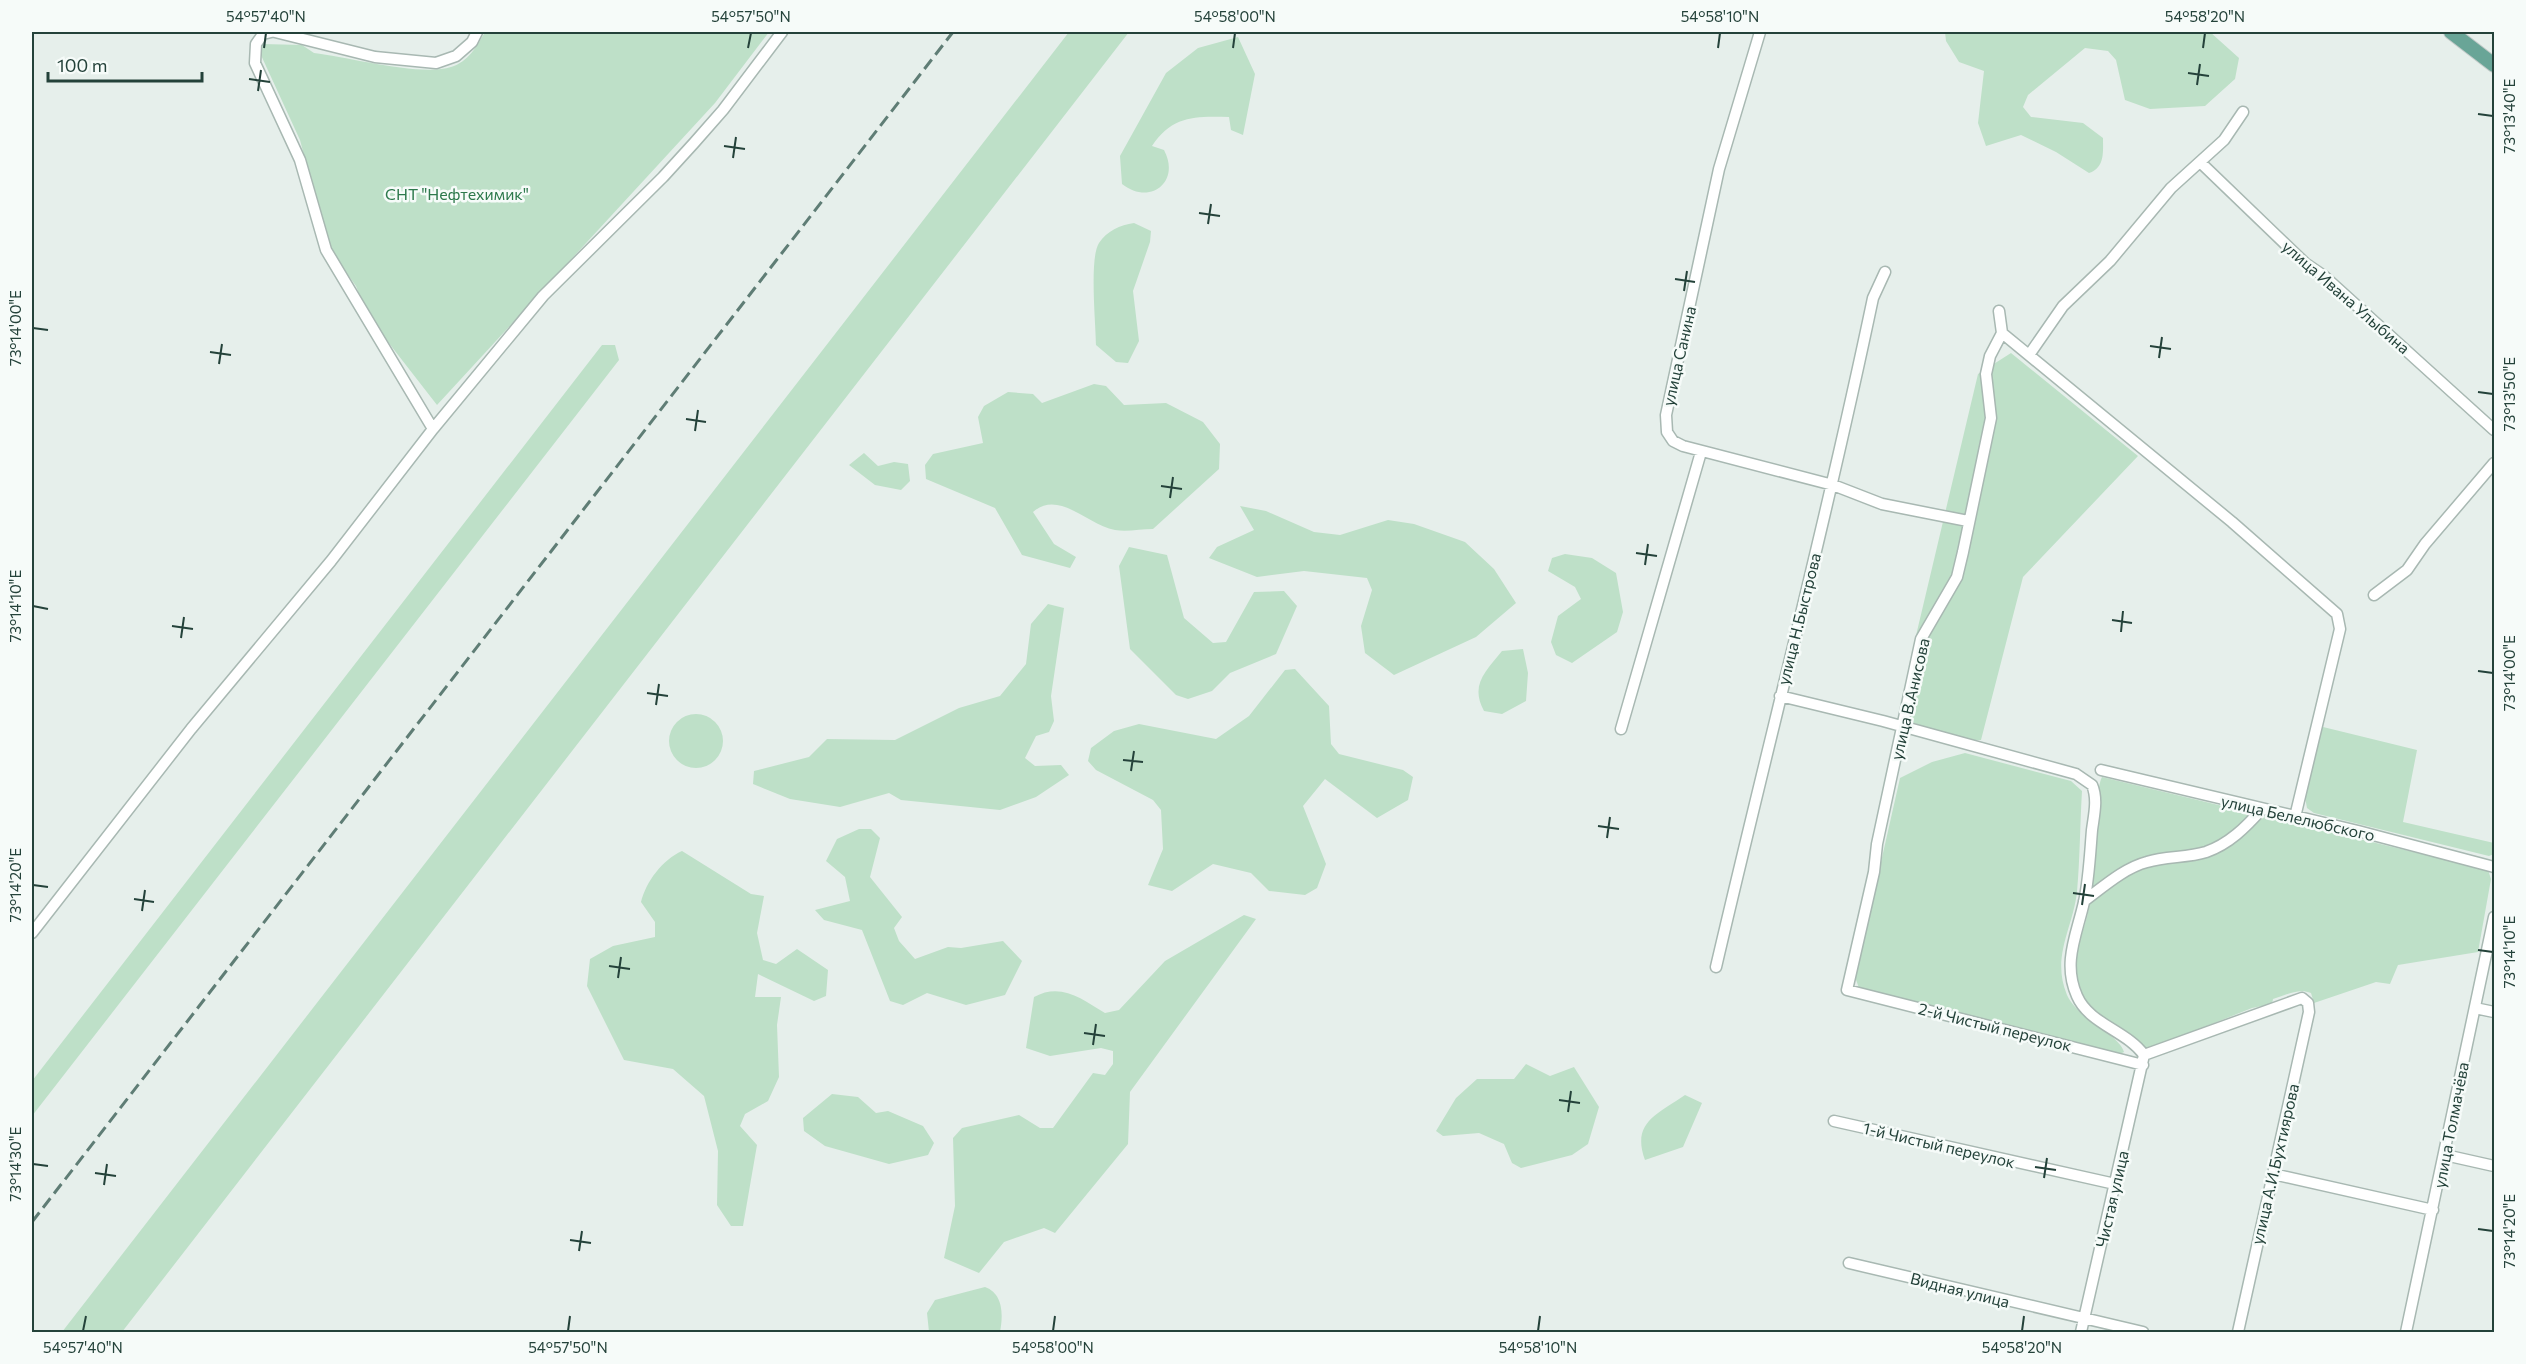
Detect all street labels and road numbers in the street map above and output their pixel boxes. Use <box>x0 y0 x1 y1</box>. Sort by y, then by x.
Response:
street label: улица Ивана Улыбина <box>2279 236 2414 357</box>
street label: улица Санина <box>1658 304 1699 408</box>
street label: улица Н.Быстрова <box>1773 551 1824 687</box>
street label: улица В.Анисова <box>1886 636 1933 762</box>
street label: улица Белелюбского <box>2219 791 2377 844</box>
street label: 2-й Чистый переулок <box>1916 998 2074 1055</box>
street label: улица Толмачёва <box>2429 1060 2472 1190</box>
street label: улица А.И.Бухтиярова <box>2247 1081 2302 1246</box>
street label: 1-й Чистый переулок <box>1861 1118 2017 1171</box>
street label: Чистая улица <box>2091 1149 2132 1249</box>
street label: Видная улица <box>1909 1268 2012 1311</box>

